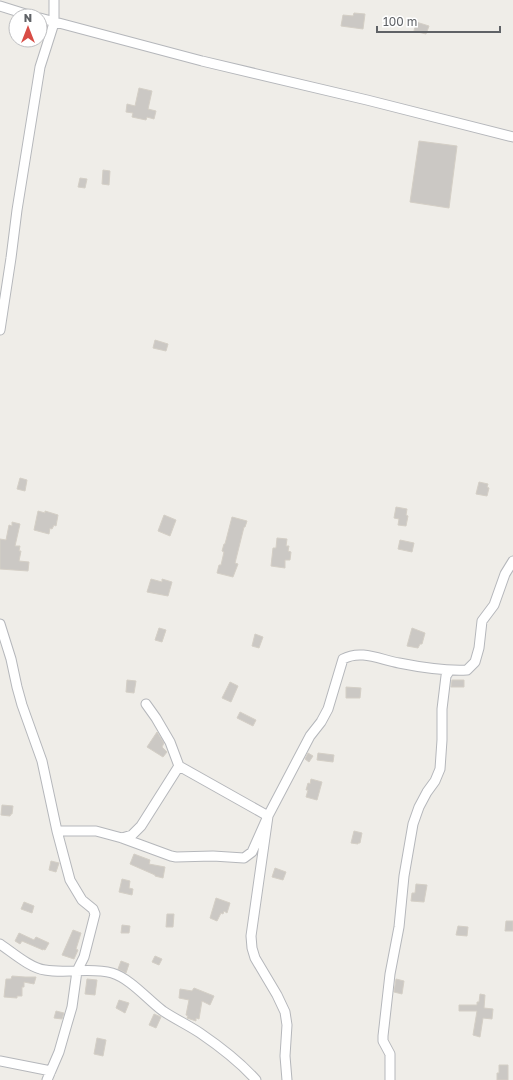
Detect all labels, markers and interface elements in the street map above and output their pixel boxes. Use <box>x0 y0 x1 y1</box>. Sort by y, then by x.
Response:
north arrow <box>8 8 48 48</box>
scale bar <box>377 8 500 34</box>
text: N <box>24 11 32 24</box>
text: 100 m <box>383 14 417 29</box>

